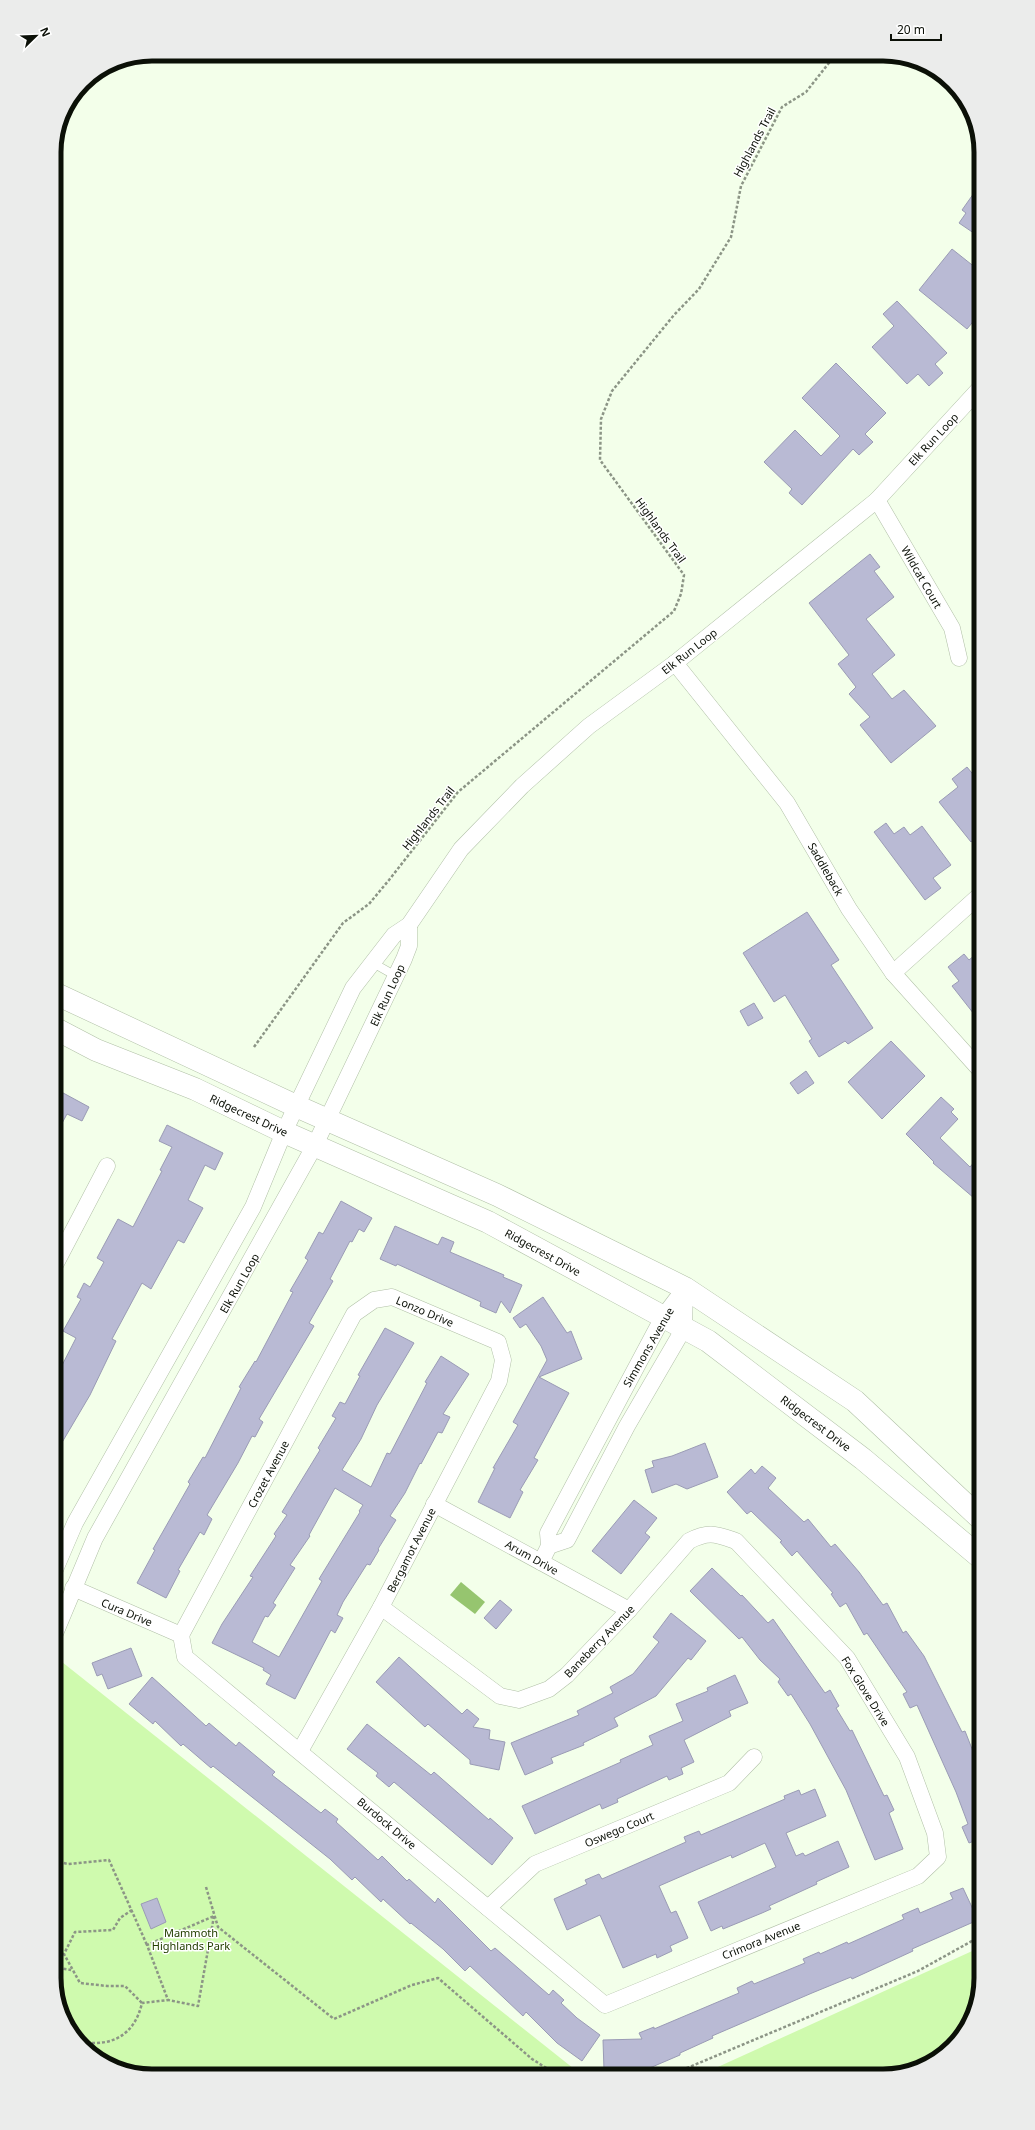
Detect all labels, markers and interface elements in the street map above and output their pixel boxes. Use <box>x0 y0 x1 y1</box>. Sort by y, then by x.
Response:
north arrow <box>16 16 56 56</box>
scale bar <box>891 16 941 42</box>
text: 20 m <box>897 21 925 38</box>
text: N <box>37 25 54 39</box>
street label: Highlands Trail <box>729 104 779 180</box>
street label: Elk Run Loop <box>905 409 961 469</box>
street label: Highlands Trail <box>632 494 690 566</box>
street label: Wildcat Court <box>898 543 946 611</box>
street label: Elk Run Loop <box>658 624 720 677</box>
street label: Highlands Trail <box>398 783 458 853</box>
street label: Saddleback <box>805 840 847 898</box>
street label: Elk Run Loop <box>366 961 408 1028</box>
street label: Ridgecrest Drive <box>208 1090 290 1140</box>
street label: Ridgecrest Drive <box>502 1225 584 1279</box>
street label: Elk Run Loop <box>216 1250 262 1316</box>
street label: Lonzo Drive <box>394 1292 456 1330</box>
street label: Simmons Avenue <box>619 1304 677 1390</box>
street label: Ridgecrest Drive <box>778 1392 854 1454</box>
street label: Crozet Avenue <box>244 1438 292 1510</box>
street label: Bergamot Avenue <box>383 1505 439 1595</box>
street label: Arum Drive <box>503 1536 561 1578</box>
street label: Cura Drive <box>99 1594 155 1630</box>
street label: Baneberry Avenue <box>560 1601 638 1681</box>
street label: Fox Glove Drive <box>838 1653 894 1729</box>
street label: Burdock Drive <box>354 1794 420 1852</box>
street label: Oswego Court <box>582 1808 656 1850</box>
street label: Crimora Avenue <box>720 1917 802 1963</box>
park label: Mammoth Highlands Park <box>152 1925 230 1953</box>

